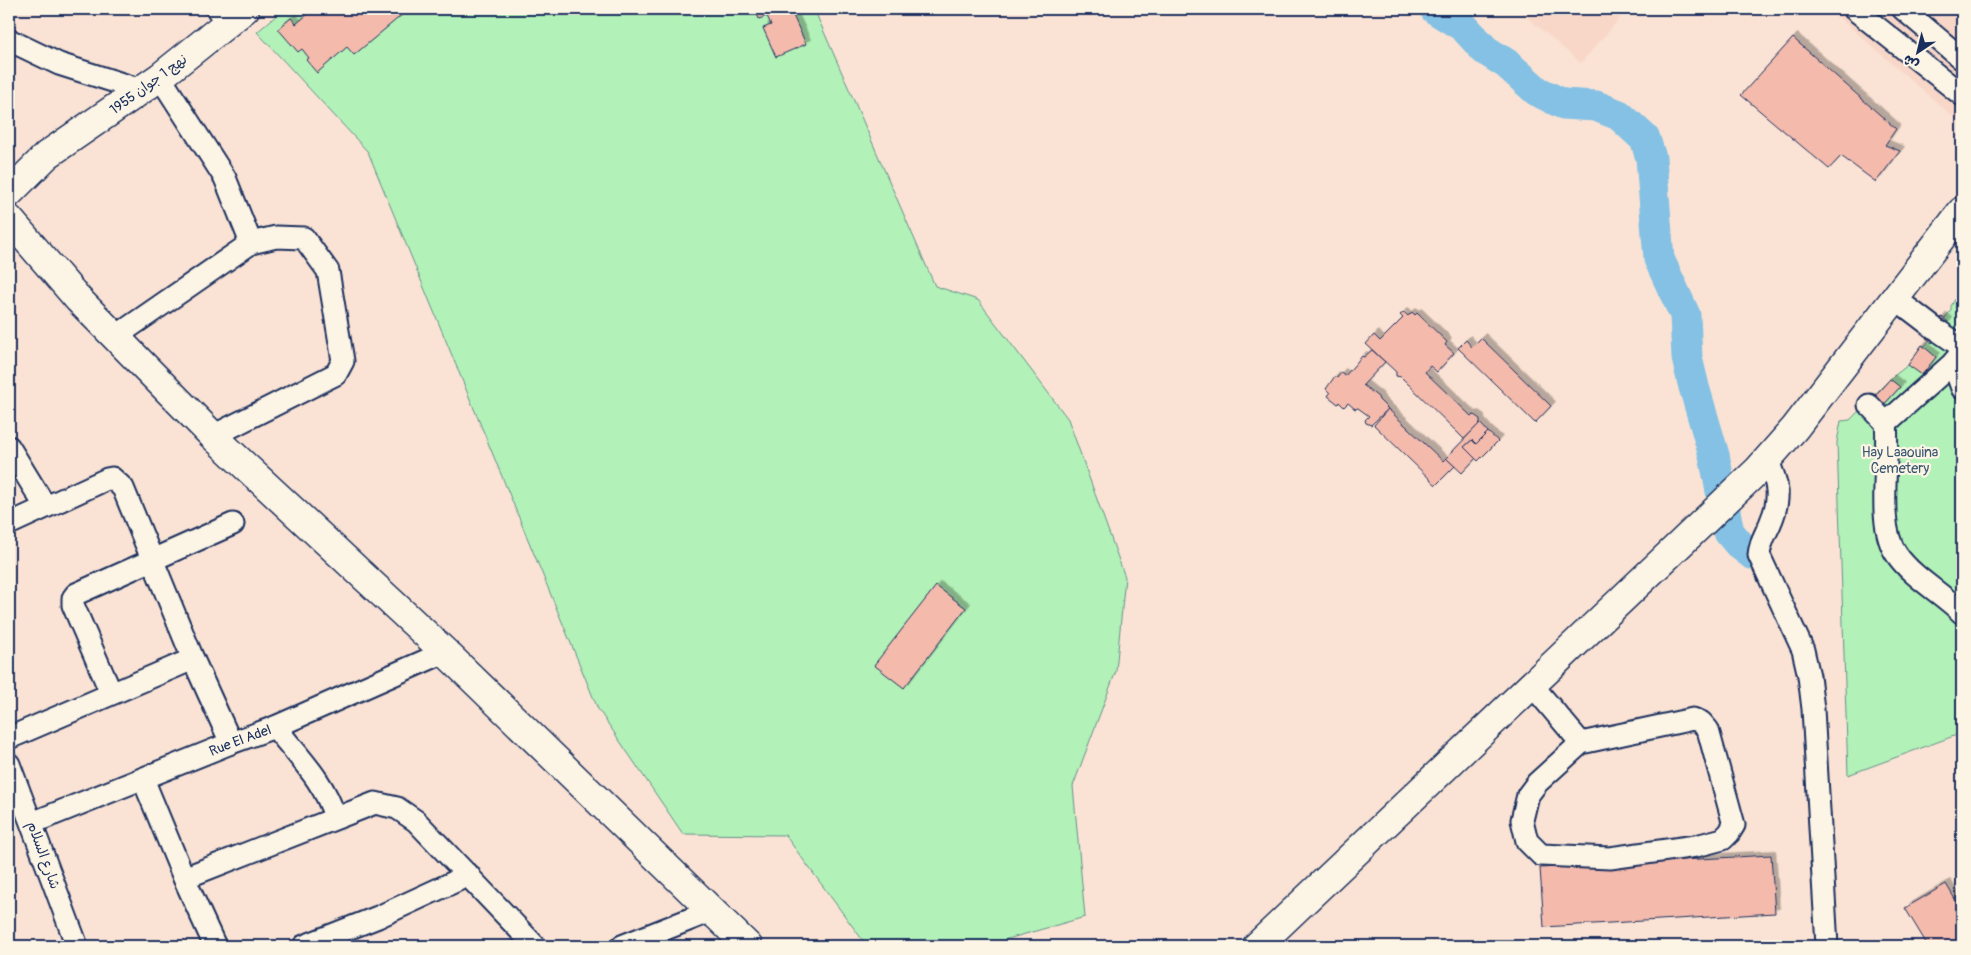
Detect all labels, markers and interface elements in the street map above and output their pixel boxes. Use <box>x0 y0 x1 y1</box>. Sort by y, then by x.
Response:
north arrow <box>1894 28 1944 78</box>
street label: نهج 1 جوان 1955 <box>106 51 191 119</box>
text: ش <box>1900 51 1922 74</box>
park label: Hay Laaouina Cemetery <box>1862 444 1938 477</box>
street label: Rue El Adel <box>207 721 274 760</box>
street label: شارع السلام <box>22 819 64 892</box>

